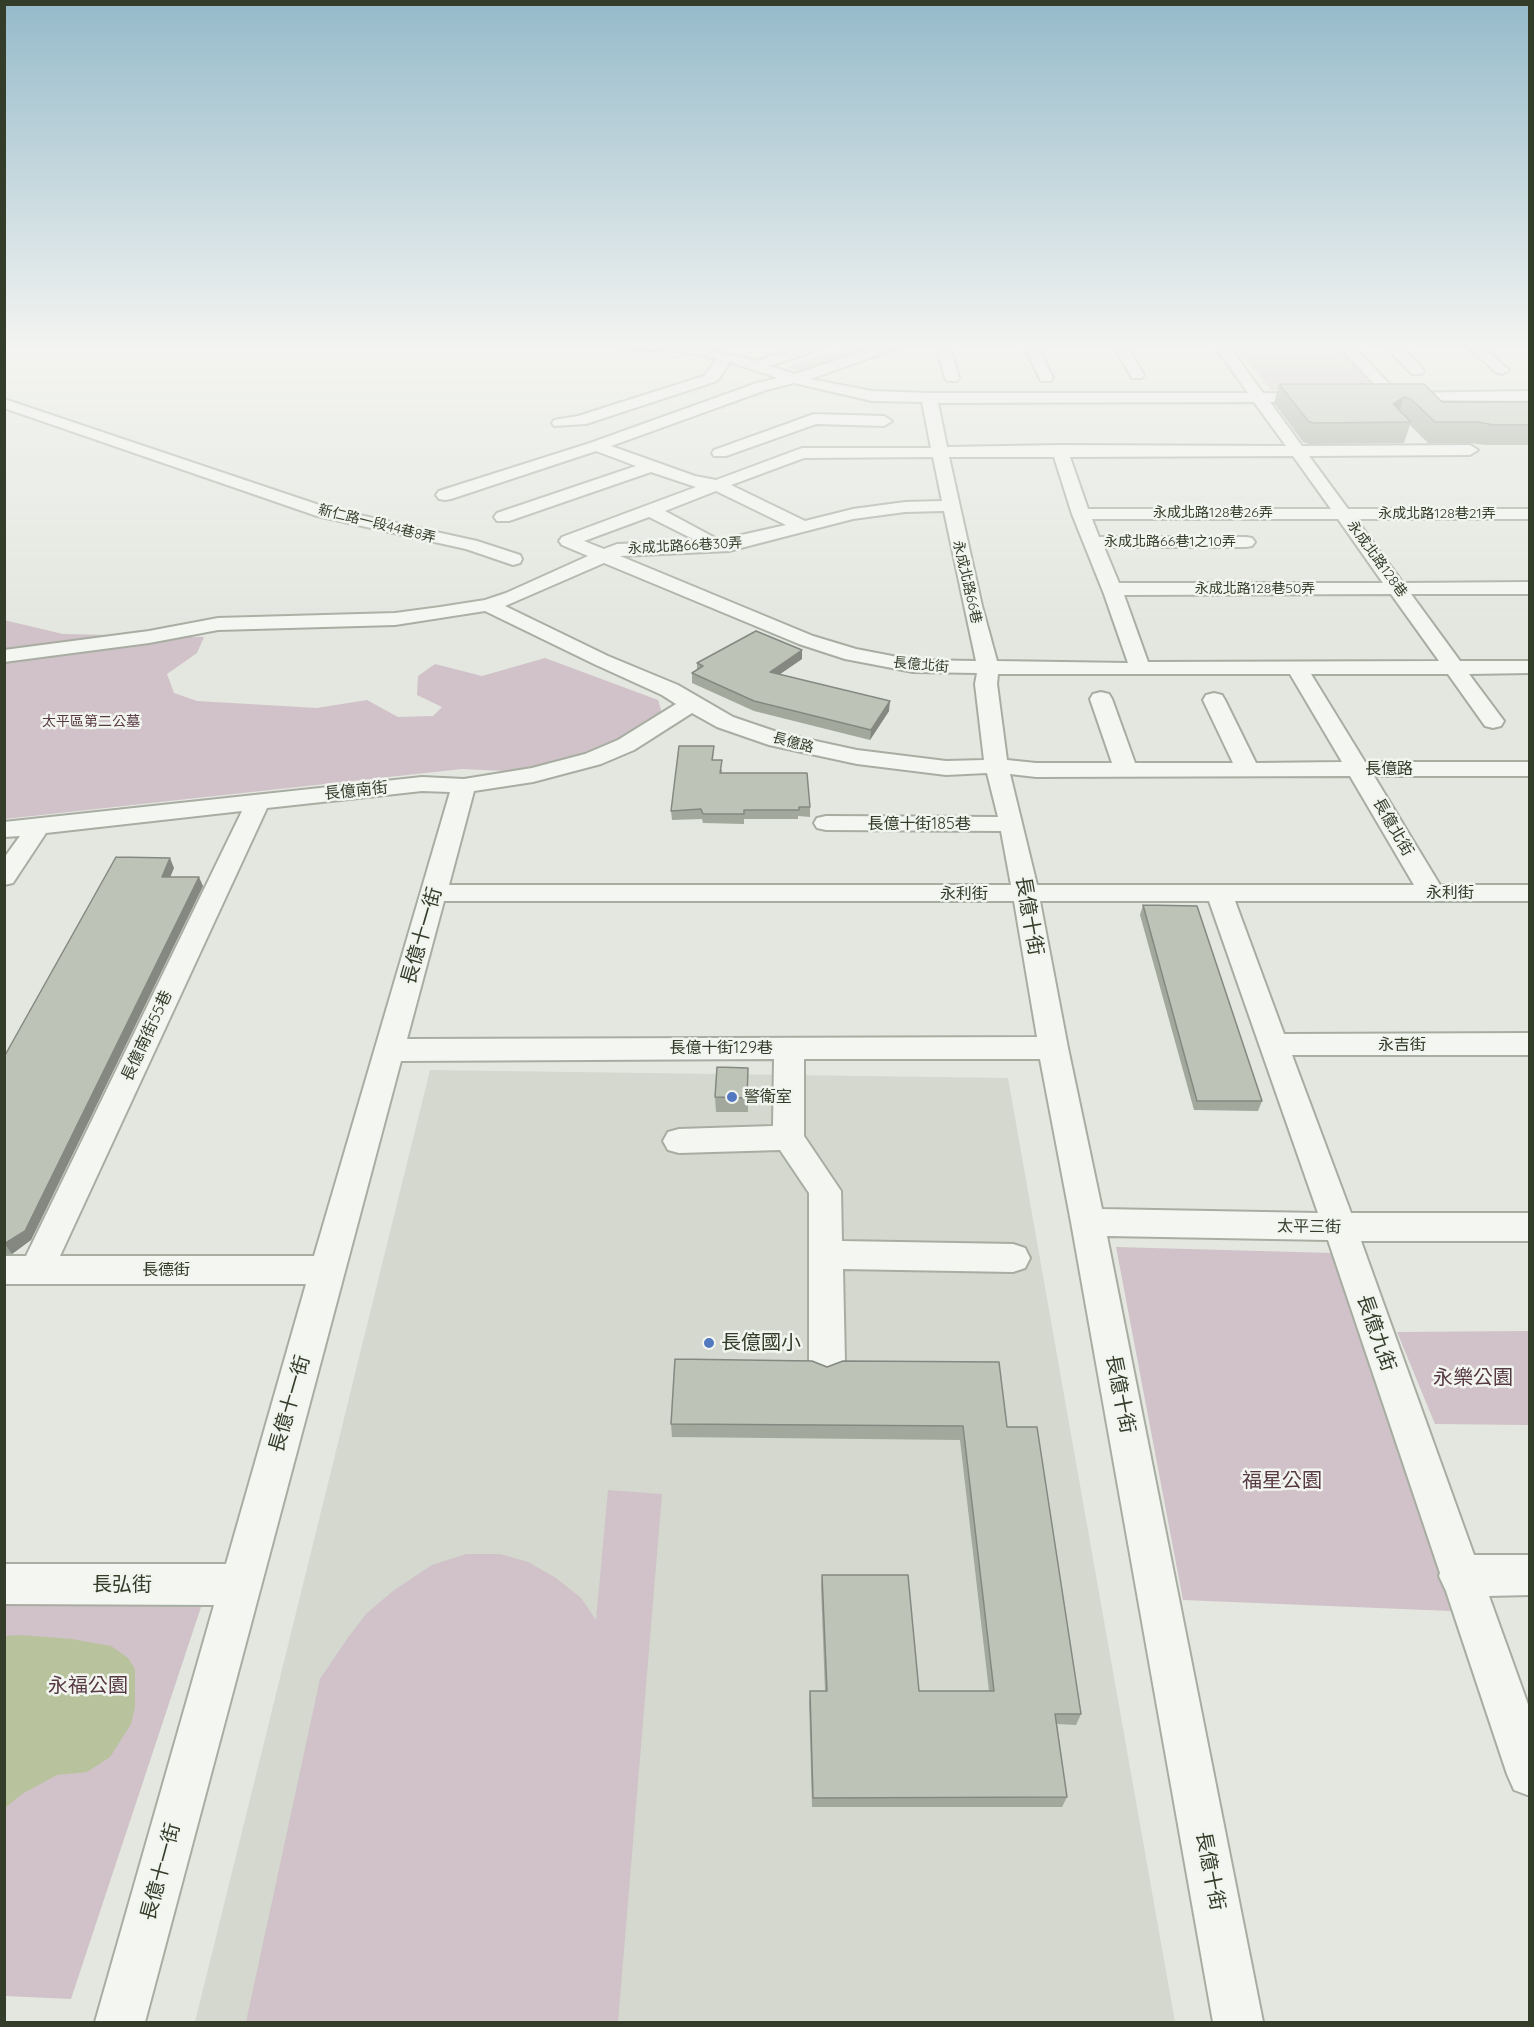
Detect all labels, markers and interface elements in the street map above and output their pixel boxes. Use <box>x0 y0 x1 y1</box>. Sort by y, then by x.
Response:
street label: 新仁路一段44巷8弄 <box>317 501 437 547</box>
street label: 永成北路128巷26弄 <box>1153 505 1273 521</box>
street label: 永成北路128巷21弄 <box>1378 506 1496 522</box>
street label: 永成北路128巷 <box>1344 517 1410 601</box>
street label: 永成北路66巷1之10弄 <box>1104 534 1236 550</box>
street label: 永成北路66巷30弄 <box>627 535 743 557</box>
street label: 永成北路66巷 <box>949 539 985 625</box>
street label: 永成北路128巷50弄 <box>1195 581 1315 597</box>
street label: 長億北街 <box>892 654 950 676</box>
park label: 太平區第二公墓 <box>42 714 140 730</box>
street label: 長億路 <box>771 729 815 757</box>
street label: 長億路 <box>1365 759 1413 779</box>
street label: 長億南街 <box>323 778 389 804</box>
street label: 長億北街 <box>1369 794 1417 860</box>
street label: 長億十街185巷 <box>867 814 971 834</box>
street label: 長億十街 <box>1010 875 1048 957</box>
street label: 永利街 <box>1426 883 1474 903</box>
street label: 永利街 <box>940 884 988 904</box>
street label: 長億十一街 <box>397 885 447 987</box>
street label: 長億南街55巷 <box>118 988 176 1084</box>
street label: 永吉街 <box>1378 1035 1426 1055</box>
street label: 長億十街129巷 <box>669 1038 773 1058</box>
place label: 警衛室 <box>744 1087 792 1107</box>
marker: 警衛室 <box>725 1090 739 1104</box>
street label: 太平三街 <box>1277 1217 1341 1237</box>
street label: 長德街 <box>142 1260 190 1280</box>
street label: 長億九街 <box>1352 1291 1400 1375</box>
place label: 長億國小 <box>721 1331 801 1355</box>
marker: 長億國小 <box>702 1336 716 1350</box>
street label: 長億十街 <box>1101 1352 1139 1436</box>
street label: 長億十一街 <box>265 1353 315 1455</box>
park label: 永樂公園 <box>1433 1366 1513 1390</box>
park label: 福星公園 <box>1242 1469 1322 1493</box>
street label: 長弘街 <box>92 1573 152 1597</box>
park label: 永福公園 <box>48 1674 128 1698</box>
street label: 長億十一街 <box>136 1821 186 1923</box>
street label: 長億十街 <box>1191 1829 1229 1913</box>

